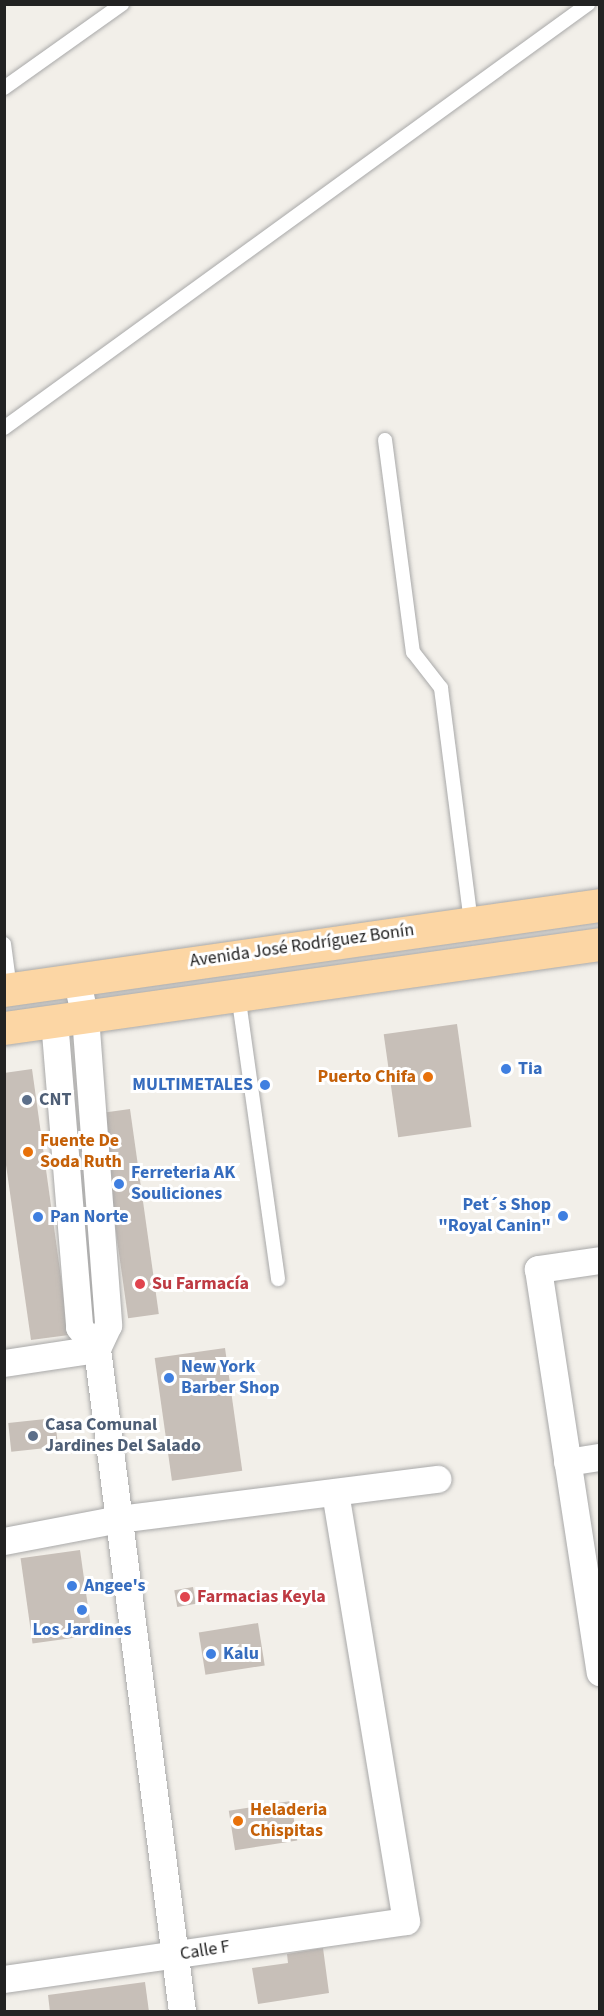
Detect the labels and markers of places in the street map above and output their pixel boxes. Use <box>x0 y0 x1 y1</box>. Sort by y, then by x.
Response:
place label: Tia <box>518 1058 542 1080</box>
marker: Tia <box>499 1062 513 1076</box>
place label: Puerto Chifa <box>317 1066 416 1088</box>
marker: Puerto Chifa <box>421 1070 435 1084</box>
place label: MULTIMETALES <box>132 1074 253 1096</box>
marker: MULTIMETALES <box>258 1078 272 1092</box>
place label: CNT <box>39 1089 71 1111</box>
marker: CNT <box>20 1093 34 1107</box>
place label: Fuente De Soda Ruth <box>40 1131 122 1174</box>
marker: Fuente De Soda Ruth <box>21 1145 35 1159</box>
place label: Ferreteria AK Souliciones <box>131 1163 235 1206</box>
marker: Ferreteria AK Souliciones <box>112 1177 126 1191</box>
place label: Pet´s Shop "Royal Canin" <box>438 1195 551 1238</box>
place label: Pan Norte <box>50 1206 129 1228</box>
marker: Pet´s Shop "Royal Canin" <box>556 1209 570 1223</box>
marker: Pan Norte <box>31 1210 45 1224</box>
place label: Su Farmacía <box>152 1273 249 1295</box>
marker: Su Farmacía <box>133 1277 147 1291</box>
place label: New York Barber Shop <box>181 1357 280 1400</box>
marker: New York Barber Shop <box>162 1371 176 1385</box>
place label: Casa Comunal Jardines Del Salado <box>45 1415 201 1458</box>
marker: Casa Comunal Jardines Del Salado <box>26 1429 40 1443</box>
place label: Angee's <box>84 1575 146 1597</box>
marker: Angee's <box>65 1579 79 1593</box>
place label: Farmacias Keyla <box>197 1586 326 1608</box>
marker: Farmacias Keyla <box>178 1590 192 1604</box>
marker: Los Jardines <box>75 1603 89 1617</box>
place label: Los Jardines <box>32 1619 132 1641</box>
place label: Kalu <box>223 1643 259 1665</box>
marker: Kalu <box>204 1647 218 1661</box>
place label: Heladeria Chispitas <box>250 1800 327 1842</box>
marker: Heladeria Chispitas <box>231 1814 245 1828</box>

